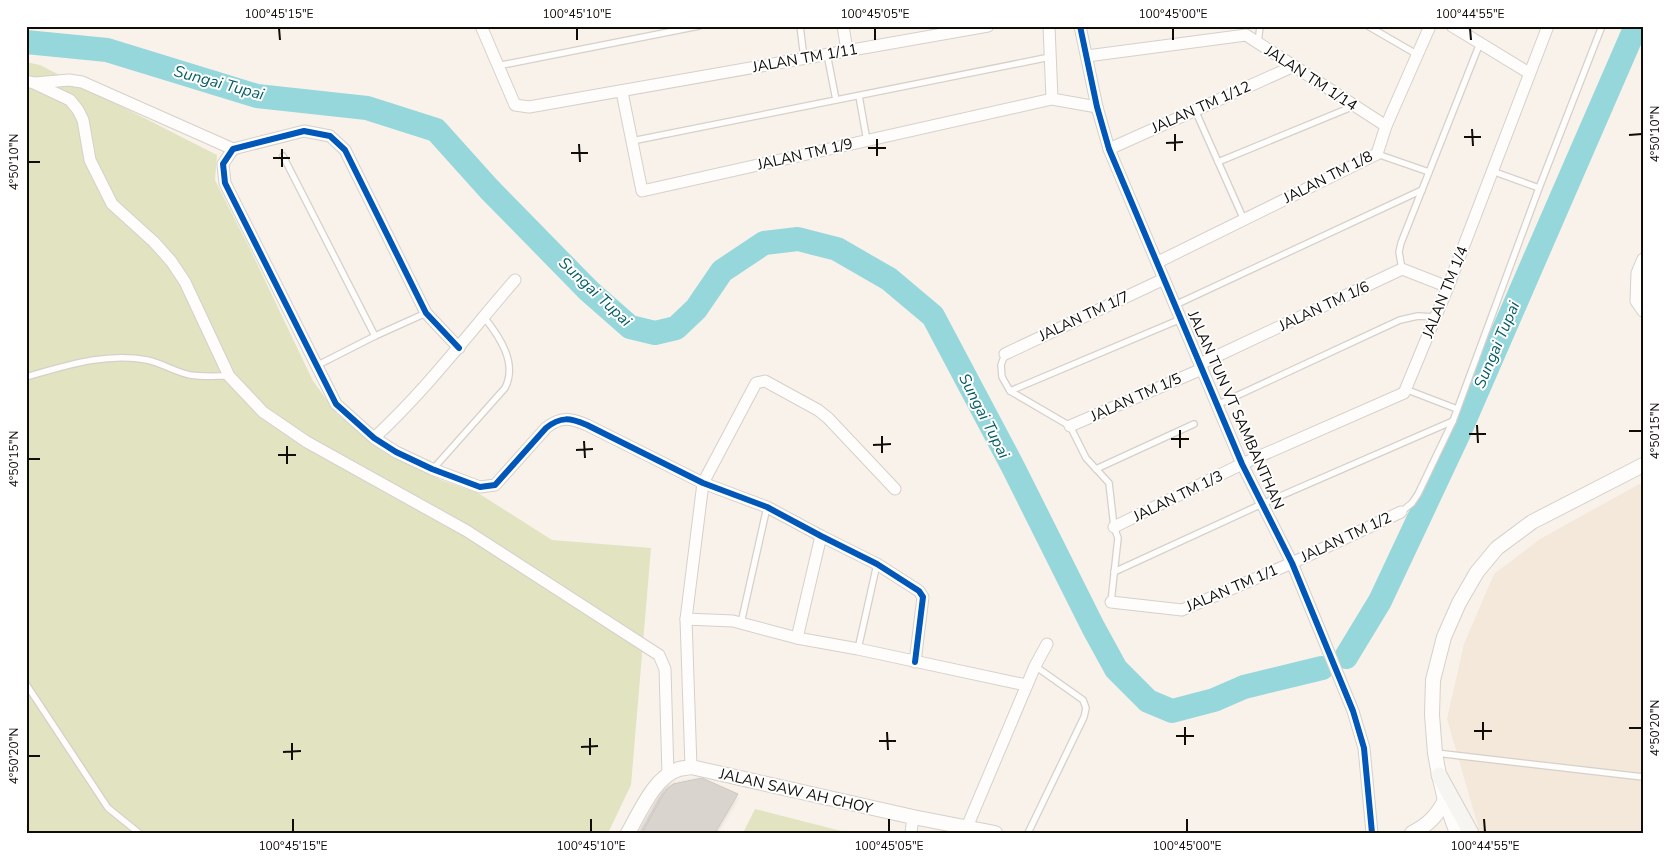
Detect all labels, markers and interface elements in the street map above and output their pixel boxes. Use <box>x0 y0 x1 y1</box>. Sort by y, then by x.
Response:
text: 100°45'15"E <box>244 6 314 22</box>
text: 100°45'10"E <box>542 6 612 22</box>
text: 100°45'05"E <box>840 6 910 22</box>
text: 100°45'00"E <box>1138 6 1208 22</box>
text: 100°44'55"E <box>1435 6 1505 22</box>
street label: JALAN TM 1/11 <box>750 39 859 77</box>
street label: JALAN TM 1/14 <box>1260 40 1361 115</box>
water label: Sungai Tupai <box>171 60 267 106</box>
street label: JALAN TM 1/12 <box>1147 76 1254 138</box>
text: 4°50'10"N <box>1647 106 1663 162</box>
street label: JALAN TM 1/9 <box>754 133 855 175</box>
text: 4°50'10"N <box>6 134 22 190</box>
street label: JALAN TM 1/8 <box>1279 146 1376 208</box>
street label: JALAN TM 1/4 <box>1417 243 1473 342</box>
water label: Sungai Tupai <box>554 252 637 332</box>
street label: JALAN TM 1/6 <box>1275 276 1372 336</box>
street label: JALAN TM 1/7 <box>1035 286 1132 346</box>
water label: Sungai Tupai <box>1469 298 1525 392</box>
street label: JALAN TUN VT SAMBANTHAN <box>1183 307 1289 512</box>
street label: JALAN TM 1/5 <box>1086 368 1185 426</box>
water label: Sungai Tupai <box>953 370 1015 462</box>
text: 4°50'15"N <box>1647 403 1663 459</box>
text: 4°50'15"N <box>6 431 22 487</box>
street label: JALAN TM 1/3 <box>1129 466 1226 527</box>
street label: JALAN TM 1/2 <box>1297 507 1394 567</box>
street label: JALAN TM 1/1 <box>1182 560 1281 617</box>
text: 4°50'20"N <box>1647 700 1663 756</box>
text: 4°50'20"N <box>6 728 22 784</box>
street label: JALAN SAW AH CHOY <box>716 763 876 819</box>
text: 100°45'15"E <box>258 838 328 854</box>
text: 100°45'10"E <box>556 838 626 854</box>
text: 100°45'05"E <box>854 838 924 854</box>
text: 100°45'00"E <box>1152 838 1222 854</box>
text: 100°44'55"E <box>1450 838 1520 854</box>

